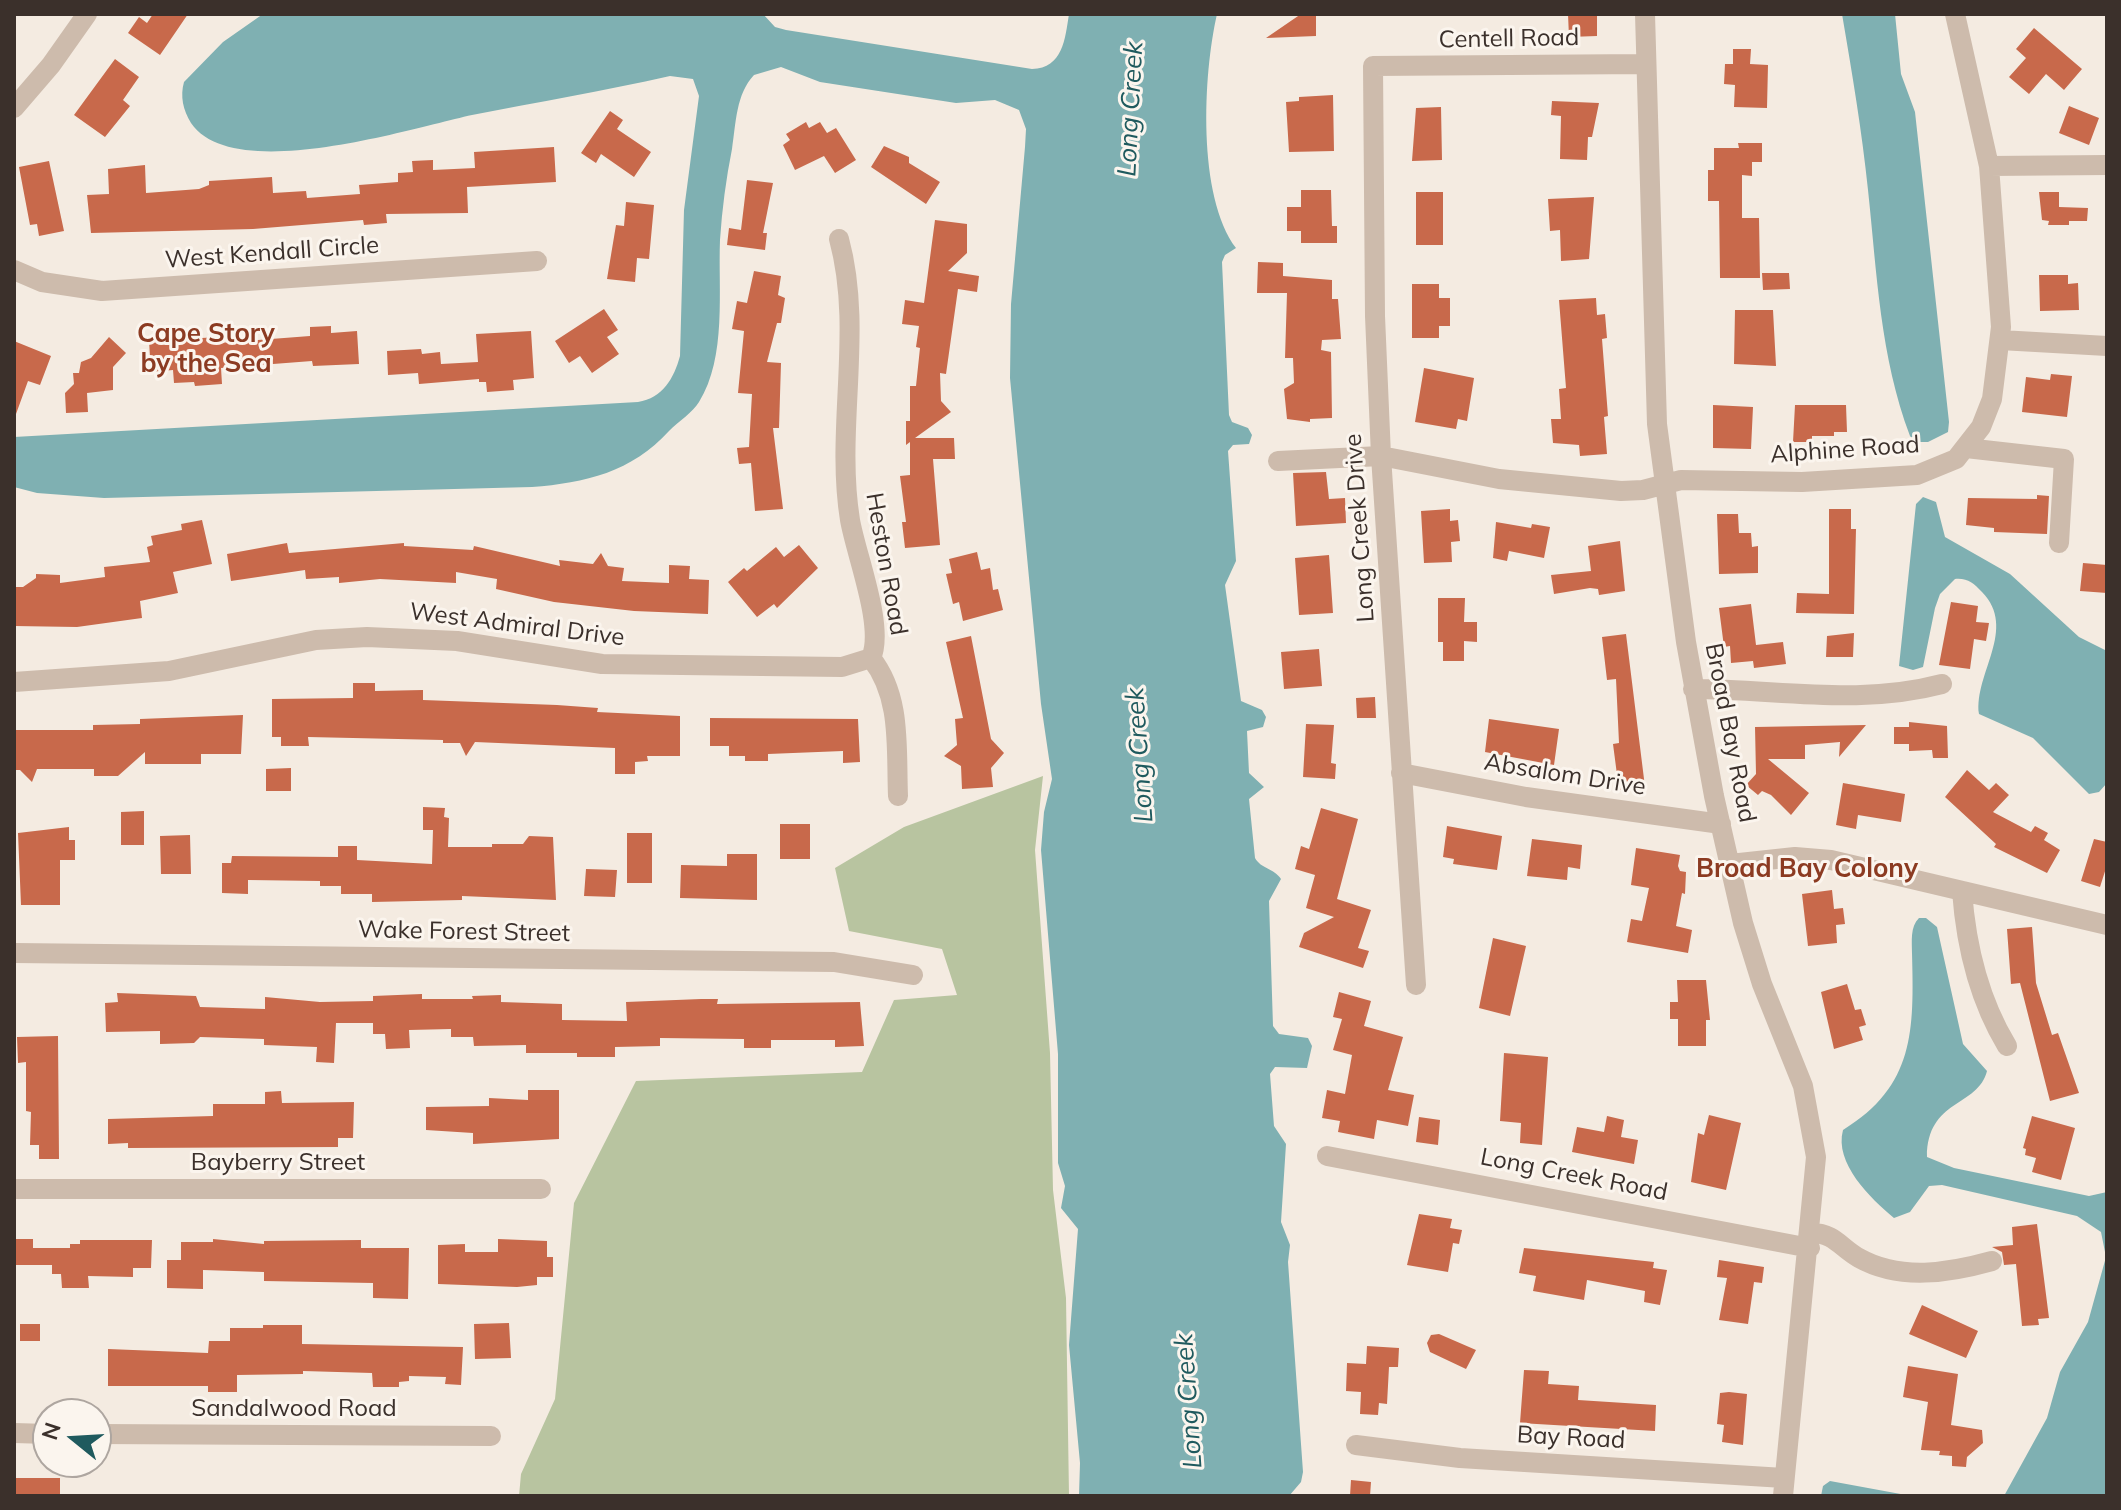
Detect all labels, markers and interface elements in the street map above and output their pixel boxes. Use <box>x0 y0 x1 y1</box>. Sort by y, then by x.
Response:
street label: Centell Road <box>1438 23 1580 55</box>
water label: Long Creek <box>1112 41 1150 177</box>
street label: West Kendall Circle <box>164 231 380 275</box>
district label: Cape Story by the Sea <box>137 318 275 380</box>
street label: Alphine Road <box>1769 430 1921 470</box>
street label: Long Creek Drive <box>1339 433 1381 623</box>
street label: Heston Road <box>859 490 913 638</box>
street label: West Admiral Drive <box>408 598 626 652</box>
street label: Broad Bay Road <box>1698 641 1762 825</box>
water label: Long Creek <box>1120 686 1160 824</box>
street label: Absalom Drive <box>1482 748 1648 802</box>
district label: Broad Bay Colony <box>1696 853 1918 885</box>
street label: Wake Forest Street <box>358 916 570 948</box>
street label: Long Creek Road <box>1478 1143 1670 1207</box>
street label: Bayberry Street <box>191 1149 365 1177</box>
water label: Long Creek <box>1169 1332 1209 1470</box>
street label: Sandalwood Road <box>191 1395 397 1423</box>
north arrow <box>32 1398 112 1478</box>
text: N <box>35 1419 67 1443</box>
street label: Bay Road <box>1516 1421 1626 1455</box>

